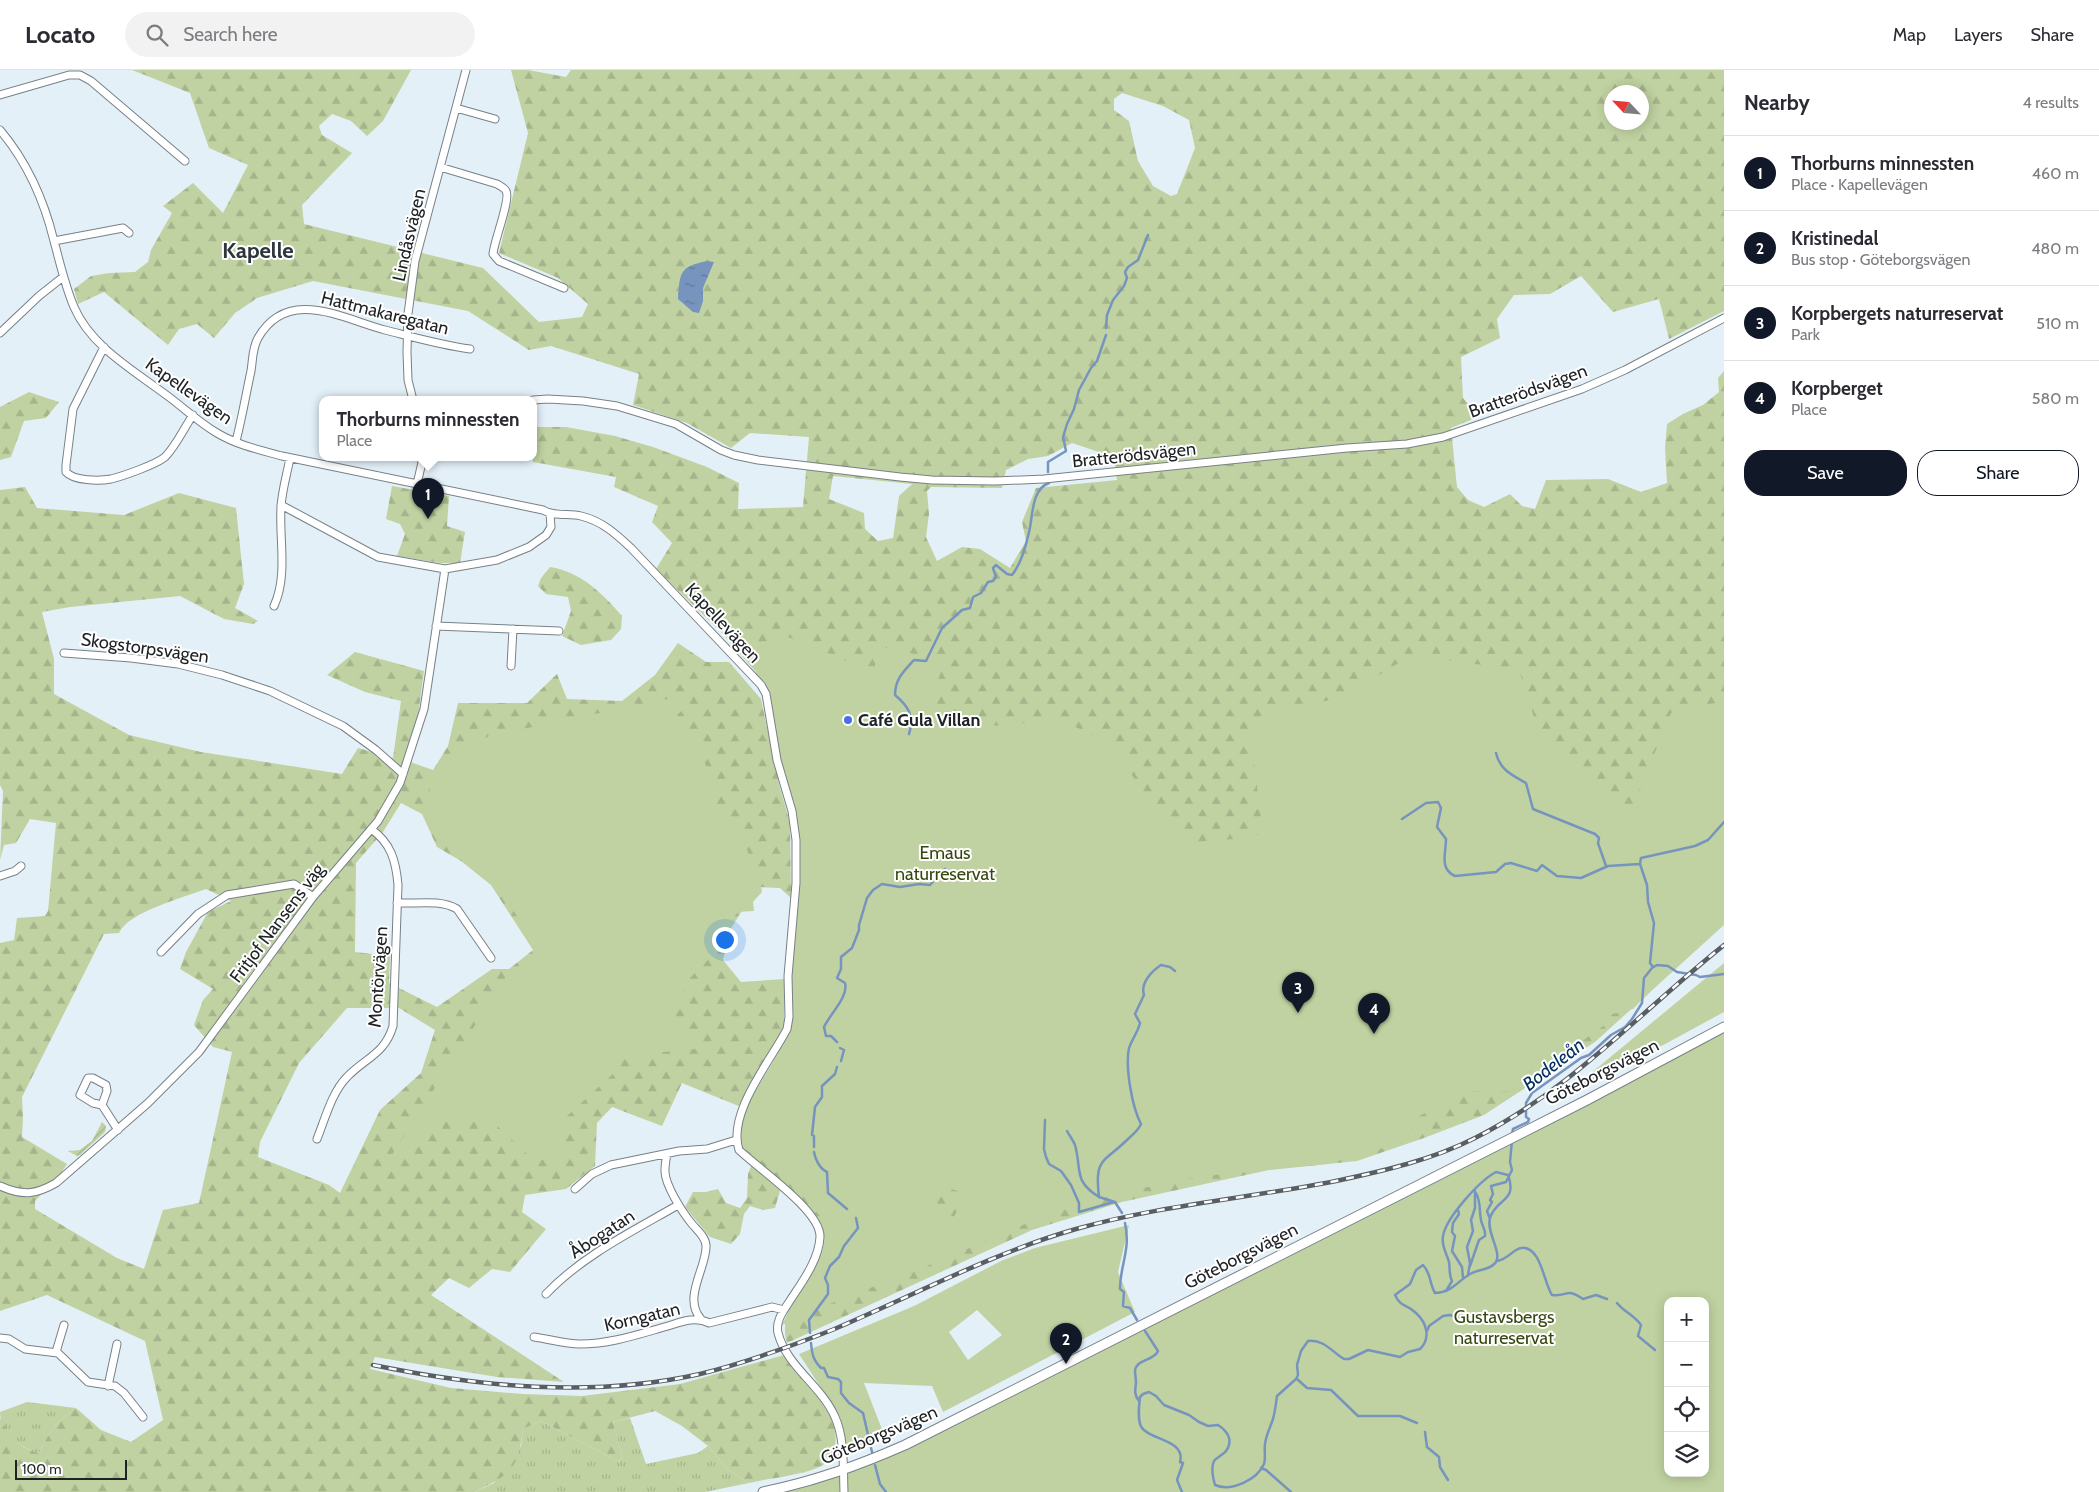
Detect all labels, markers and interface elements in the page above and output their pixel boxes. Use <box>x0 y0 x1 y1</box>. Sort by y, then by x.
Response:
search box <box>125 12 475 57</box>
text: Locato <box>25 20 95 49</box>
icon: search <box>143 21 171 49</box>
text: Search here <box>183 23 278 46</box>
text: Map <box>1893 24 1926 46</box>
text: Layers <box>1954 24 2003 46</box>
text: Share <box>2031 24 2074 46</box>
north arrow <box>1604 85 1649 130</box>
text: Nearby <box>1744 90 1810 115</box>
text: 4 results <box>2022 93 2079 112</box>
text: Thorburns minnessten <box>1791 152 1974 175</box>
text: 1 <box>1757 164 1763 183</box>
text: 460 m <box>2032 164 2079 183</box>
text: Place · Kapellevägen <box>1791 175 1928 194</box>
street label: Lindåsvägen <box>388 186 430 284</box>
text: Kristinedal <box>1791 227 1878 250</box>
district label: Kapelle <box>222 237 294 264</box>
text: 2 <box>1756 239 1764 258</box>
text: 480 m <box>2031 239 2079 258</box>
text: Bus stop · Göteborgsvägen <box>1791 250 1970 269</box>
street label: Hattmakaregatan <box>319 286 451 340</box>
text: Korpbergets naturreservat <box>1791 302 2003 325</box>
text: 3 <box>1756 314 1764 333</box>
text: 510 m <box>2036 314 2079 333</box>
text: Park <box>1791 325 1820 344</box>
street label: Kapellevägen <box>141 353 237 429</box>
street label: Bratterödsvägen <box>1466 359 1590 423</box>
text: Korpberget <box>1791 377 1883 400</box>
text: 4 <box>1755 389 1765 408</box>
text: 580 m <box>2032 389 2079 408</box>
popup <box>319 396 537 461</box>
text: Place <box>1791 400 1827 419</box>
text: Thorburns minnessten <box>336 408 520 431</box>
text: Place <box>336 431 372 450</box>
street label: Bratterödsvägen <box>1071 438 1197 472</box>
button: Save <box>1744 450 1907 496</box>
button: Share <box>1917 450 2079 496</box>
pin: 1 <box>412 478 444 519</box>
street label: Kapellevägen <box>680 578 766 668</box>
street label: Skogstorpsvägen <box>80 628 210 668</box>
place label: Café Gula Villan <box>858 709 980 731</box>
marker: Café Gula Villan <box>842 714 854 726</box>
park label: Emaus naturreservat <box>895 842 995 885</box>
street label: Fritjof Nansens väg <box>225 858 330 987</box>
street label: Montörvägen <box>363 926 393 1028</box>
your location <box>712 927 738 953</box>
pin: 3 <box>1282 972 1314 1013</box>
pin: 4 <box>1358 993 1390 1034</box>
water label: Bodeleån <box>1518 1033 1589 1096</box>
street label: Göteborgsvägen <box>1542 1034 1662 1110</box>
street label: Åbogatan <box>565 1205 639 1263</box>
street label: Göteborgsvägen <box>1181 1218 1301 1294</box>
map controls <box>1664 1297 1709 1477</box>
button: + <box>1664 1297 1709 1342</box>
street label: Korngatan <box>602 1298 682 1336</box>
park label: Gustavsbergs naturreservat <box>1454 1306 1554 1349</box>
pin: 2 <box>1050 1323 1082 1364</box>
button: − <box>1664 1342 1709 1387</box>
button: locate <box>1664 1387 1709 1432</box>
street label: Göteborgsvägen <box>817 1401 941 1469</box>
button: layers <box>1664 1432 1709 1477</box>
scale bar <box>15 1457 128 1480</box>
text: 100 m <box>22 1460 62 1478</box>

